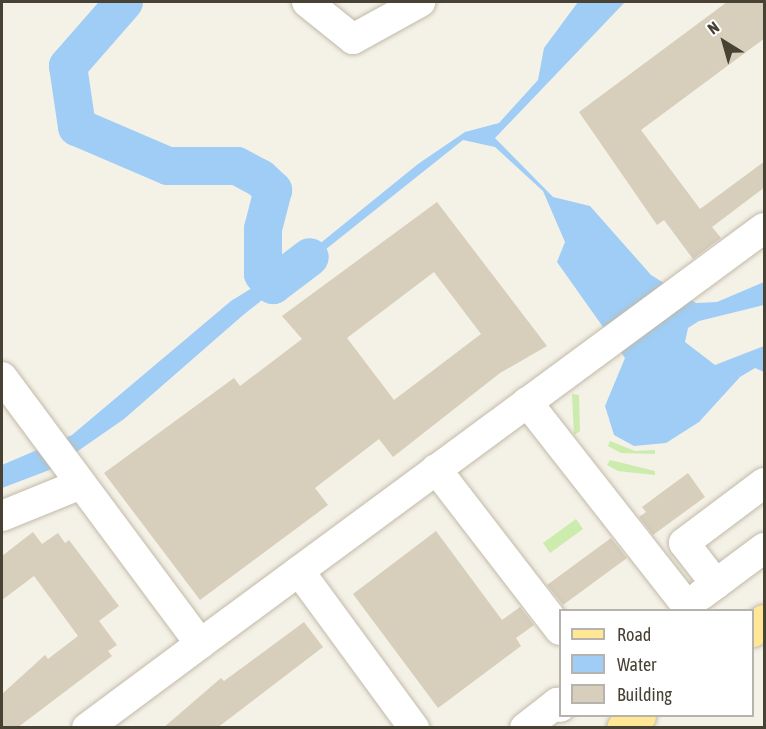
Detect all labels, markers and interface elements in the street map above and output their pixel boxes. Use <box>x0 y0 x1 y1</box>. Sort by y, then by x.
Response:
north arrow <box>694 12 754 72</box>
text: N <box>704 18 722 38</box>
legend <box>559 609 754 717</box>
text: Road <box>617 624 651 645</box>
text: Water <box>617 654 656 675</box>
text: Building <box>617 684 672 705</box>

